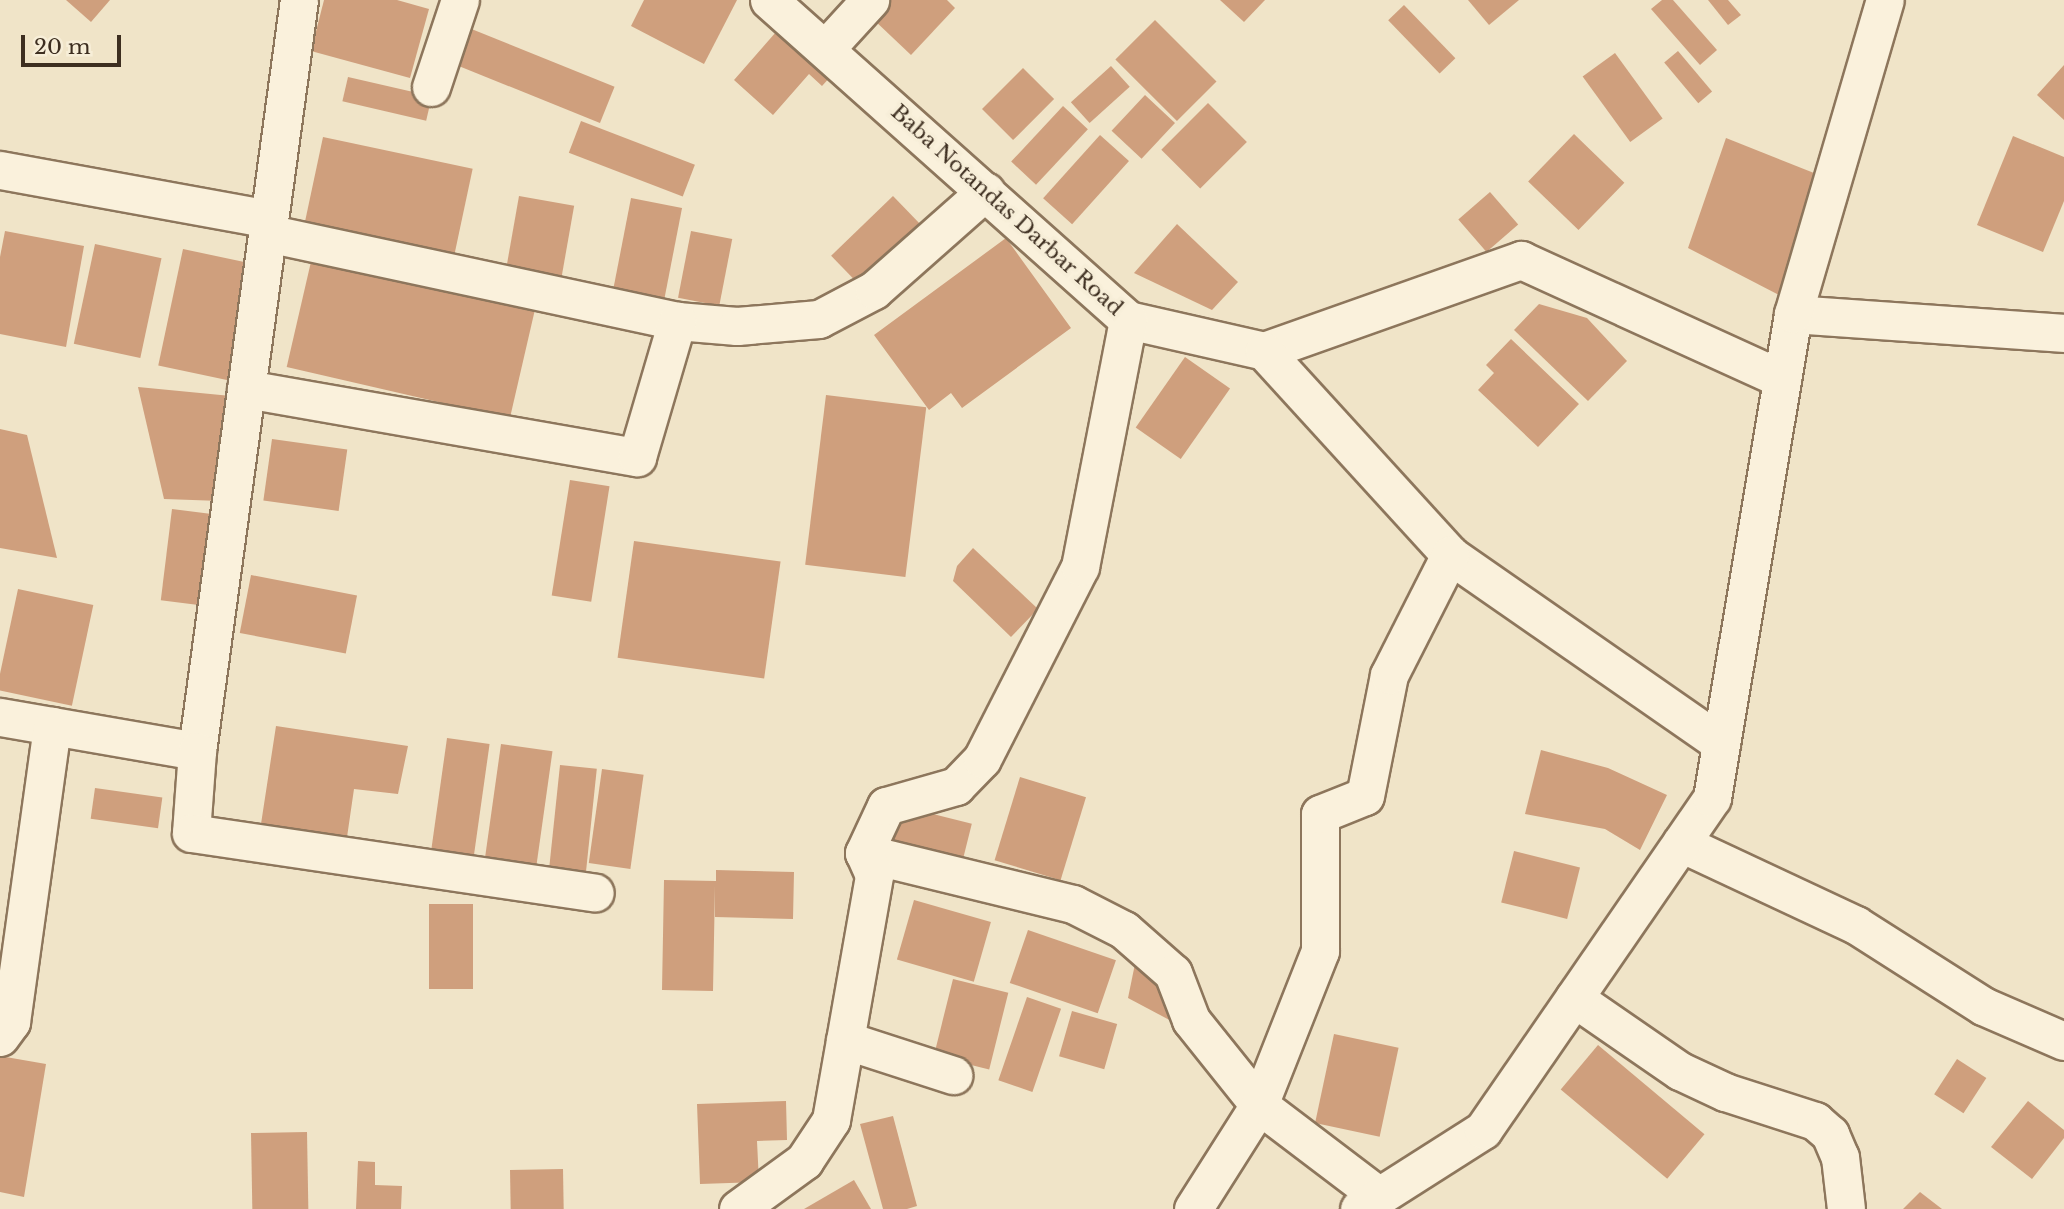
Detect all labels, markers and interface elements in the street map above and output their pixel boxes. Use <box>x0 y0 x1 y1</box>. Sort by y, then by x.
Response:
scale bar <box>24 21 124 65</box>
text: 20 m <box>34 34 91 60</box>
street label: Baba Notandas Darbar Road <box>886 99 1128 321</box>

